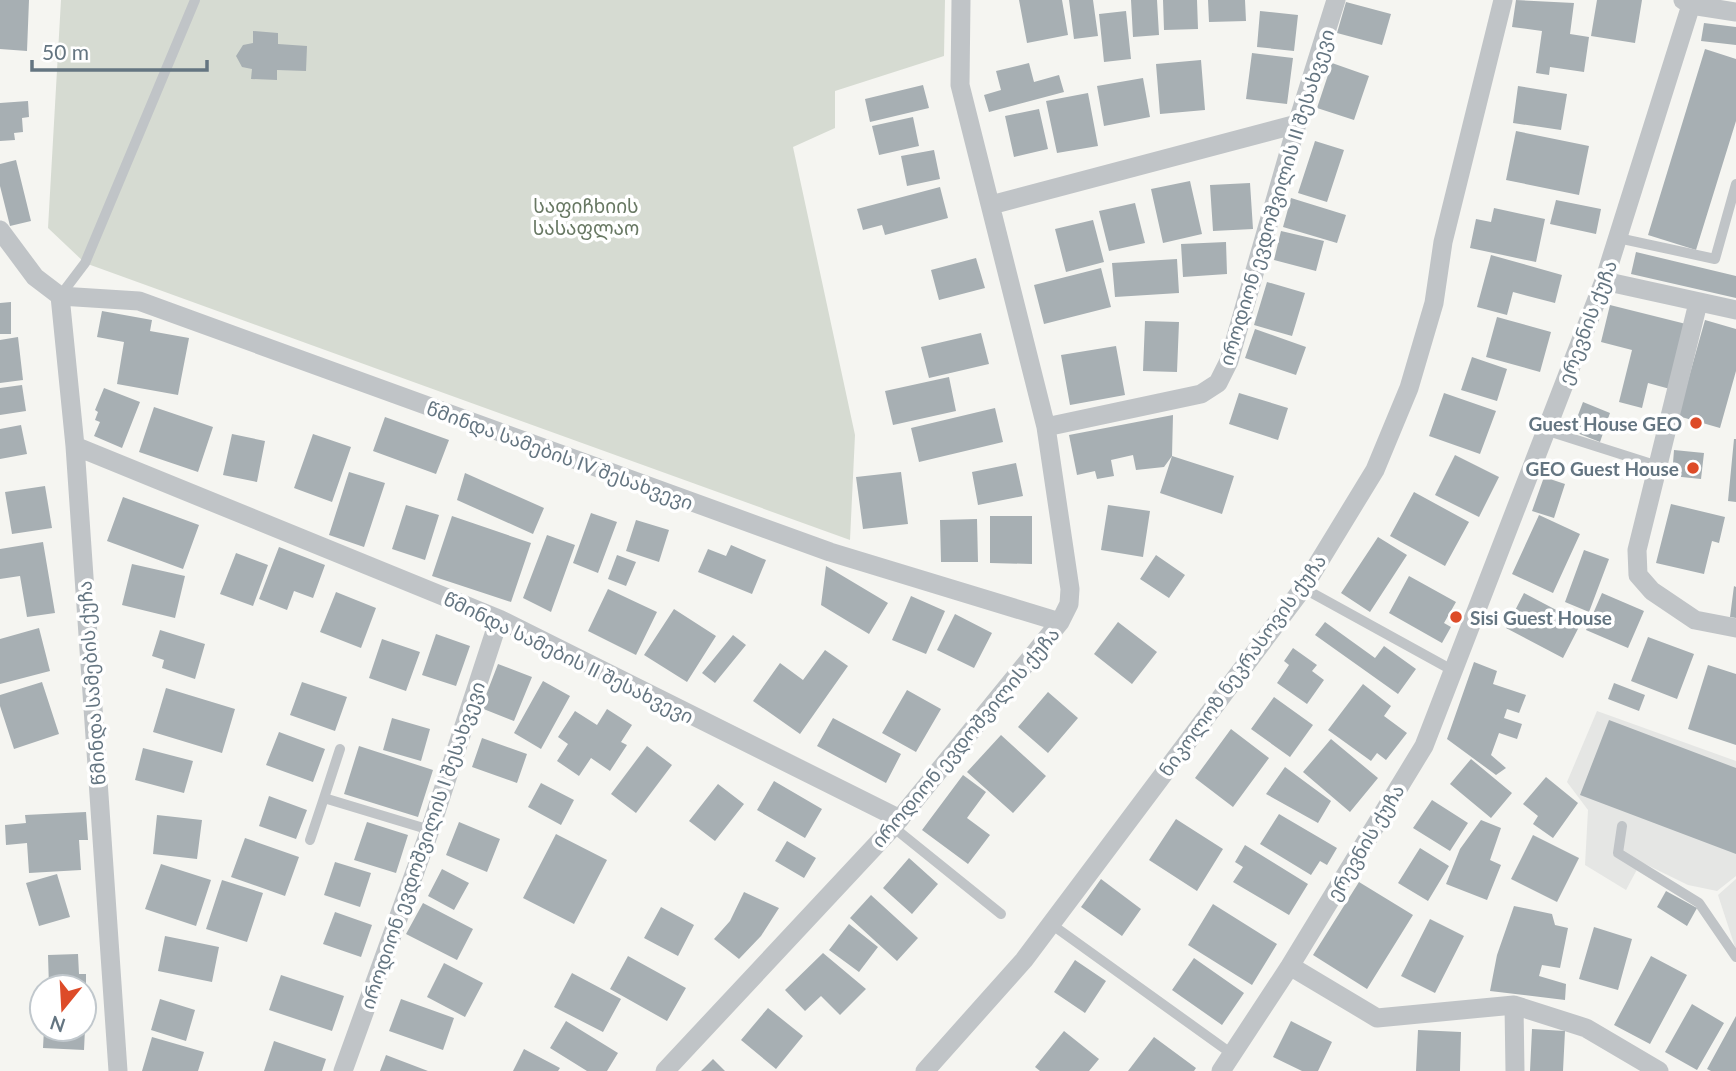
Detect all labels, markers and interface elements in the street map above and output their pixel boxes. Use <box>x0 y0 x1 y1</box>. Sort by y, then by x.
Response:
street label: იროდიონ ევდოშვილის II შესახვევი <box>1214 26 1340 368</box>
scale bar <box>32 28 206 72</box>
text: 50 m <box>42 39 89 64</box>
park label: საფიჩხიის სასაფლაო <box>533 194 639 241</box>
street label: ერევნის ქუჩა <box>1553 257 1622 388</box>
street label: წმინდა სამების IV შესახვევი <box>423 396 696 516</box>
place label: Guest House GEO <box>1529 412 1682 435</box>
marker: Guest House GEO <box>1688 415 1704 431</box>
place label: GEO Guest House <box>1526 457 1679 480</box>
marker: GEO Guest House <box>1685 460 1701 476</box>
street label: ნიკოლოზ ნეკრასოვის ქუჩა <box>1154 549 1332 782</box>
street label: წმინდა სამების ქუჩა <box>72 580 112 786</box>
street label: წმინდა სამების II შესახვევი <box>439 586 698 729</box>
place label: Sisi Guest House <box>1470 606 1612 629</box>
marker: Sisi Guest House <box>1448 609 1464 625</box>
street label: იროდიონ ევდოშვილის ქუჩა <box>866 622 1065 853</box>
street label: იროდიონ ევდოშვილის I შესახვევი <box>355 678 491 1013</box>
street label: ერევნის ქუჩა <box>1321 780 1410 905</box>
north arrow <box>28 973 98 1043</box>
text: N <box>47 1011 68 1038</box>

